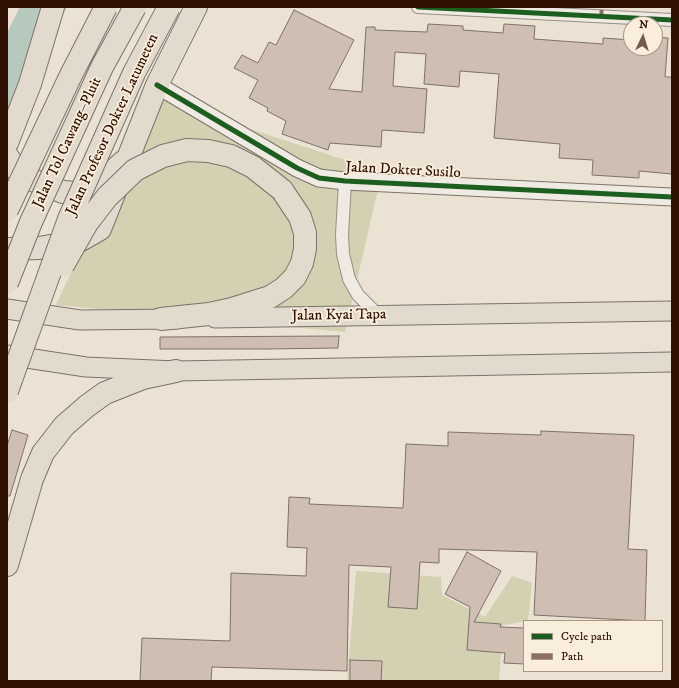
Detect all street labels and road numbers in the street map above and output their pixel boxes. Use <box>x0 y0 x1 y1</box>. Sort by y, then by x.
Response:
street label: Jalan Profesor Dokter Latumeten <box>63 31 163 219</box>
street label: Jalan Tol Cawang–Pluit <box>30 74 106 212</box>
street label: Jalan Dokter Susilo <box>345 159 461 183</box>
street label: Jalan Kyai Tapa <box>291 306 387 326</box>

